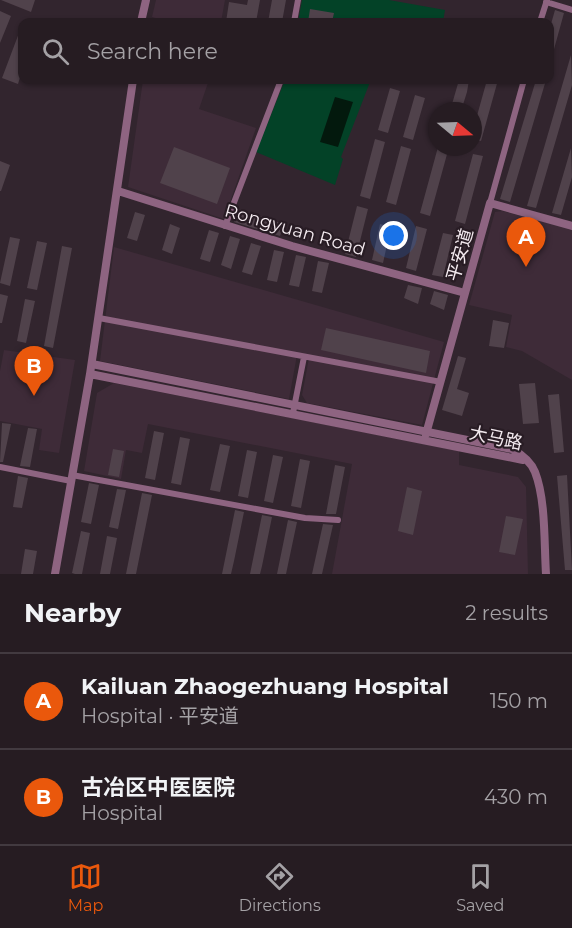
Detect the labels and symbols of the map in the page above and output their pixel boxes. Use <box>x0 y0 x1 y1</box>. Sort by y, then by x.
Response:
north arrow <box>428 102 482 156</box>
street label: Rongyuan Road <box>222 199 368 261</box>
pin: A <box>506 218 546 267</box>
your location <box>379 221 408 250</box>
street label: 平安道 <box>442 226 478 284</box>
pin: B <box>15 346 54 396</box>
street label: 大马路 <box>467 422 525 454</box>

